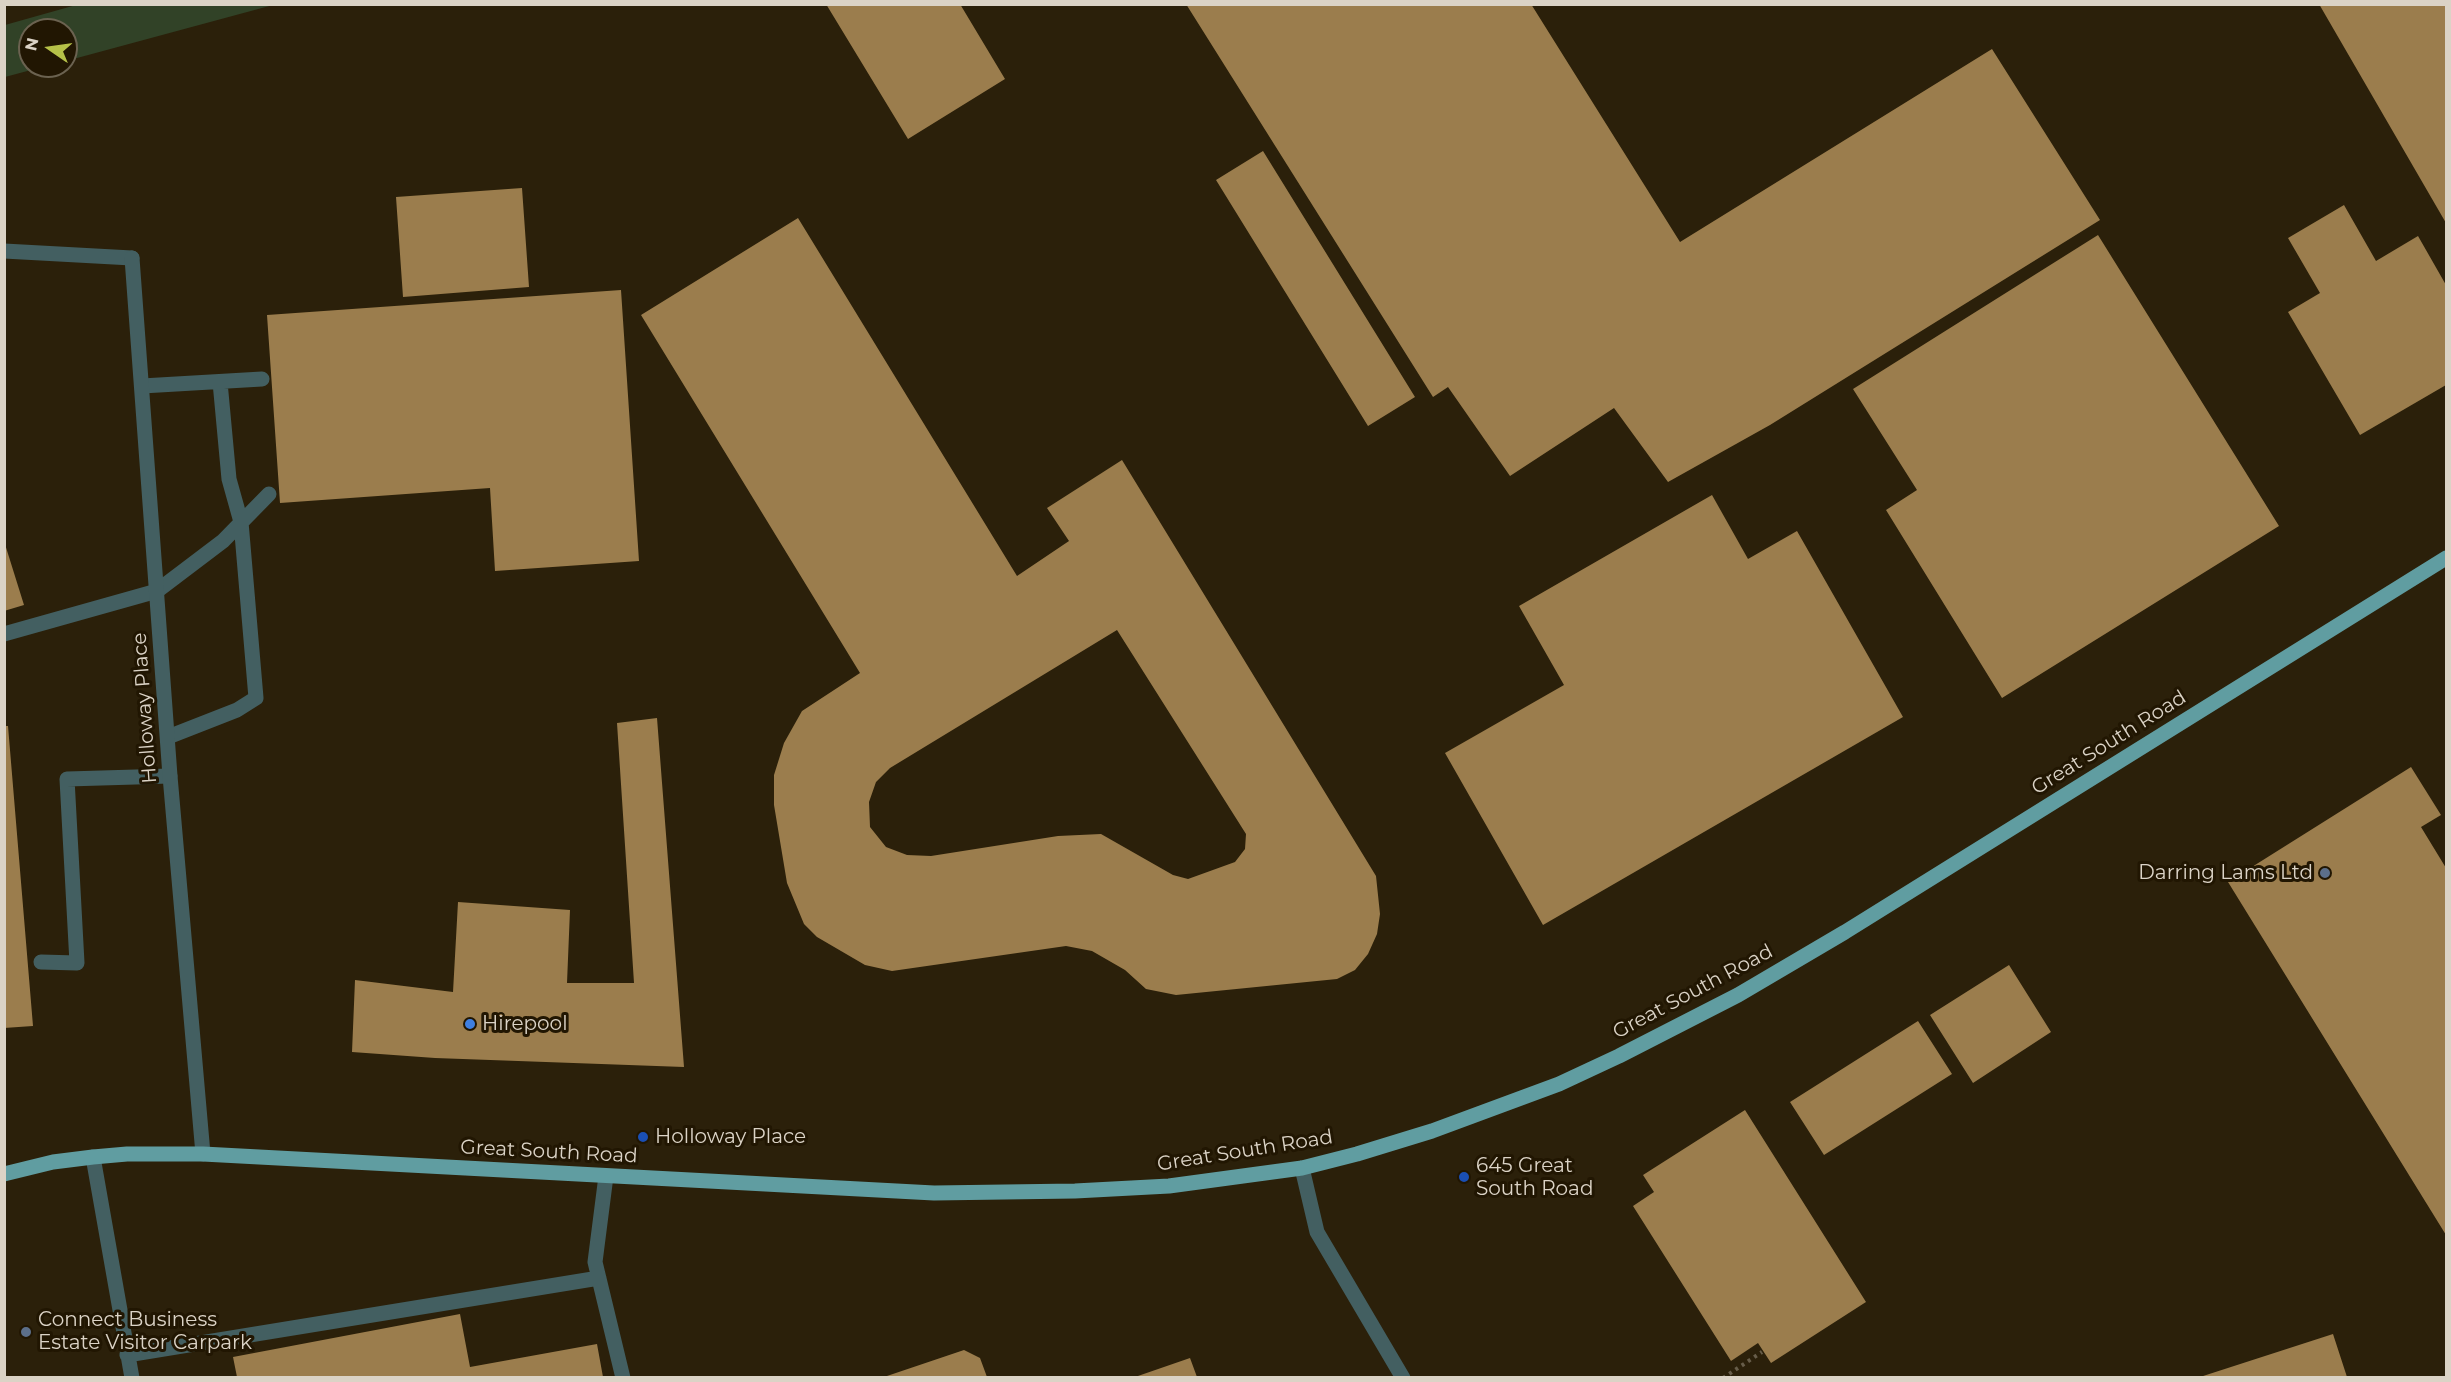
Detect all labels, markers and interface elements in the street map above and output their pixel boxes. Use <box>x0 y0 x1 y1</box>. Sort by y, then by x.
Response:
north arrow <box>18 18 78 78</box>
text: N <box>21 36 43 53</box>
street label: Holloway Place <box>128 632 162 784</box>
street label: Great South Road <box>2027 686 2191 800</box>
place label: Darring Lams Ltd <box>2138 861 2313 885</box>
marker: Darring Lams Ltd <box>2318 866 2332 880</box>
street label: Great South Road <box>1609 940 1777 1044</box>
place label: Hirepool <box>482 1012 568 1036</box>
marker: Hirepool <box>463 1017 477 1031</box>
place label: Holloway Place <box>655 1125 806 1149</box>
street label: Great South Road <box>1155 1125 1335 1177</box>
marker: Holloway Place <box>636 1130 650 1144</box>
street label: Great South Road <box>460 1135 638 1169</box>
place label: 645 Great South Road <box>1476 1154 1593 1201</box>
marker: 645 Great South Road <box>1457 1170 1471 1184</box>
place label: Connect Business Estate Visitor Carpark <box>38 1308 252 1355</box>
marker: Connect Business Estate Visitor Carpark <box>19 1325 33 1339</box>

